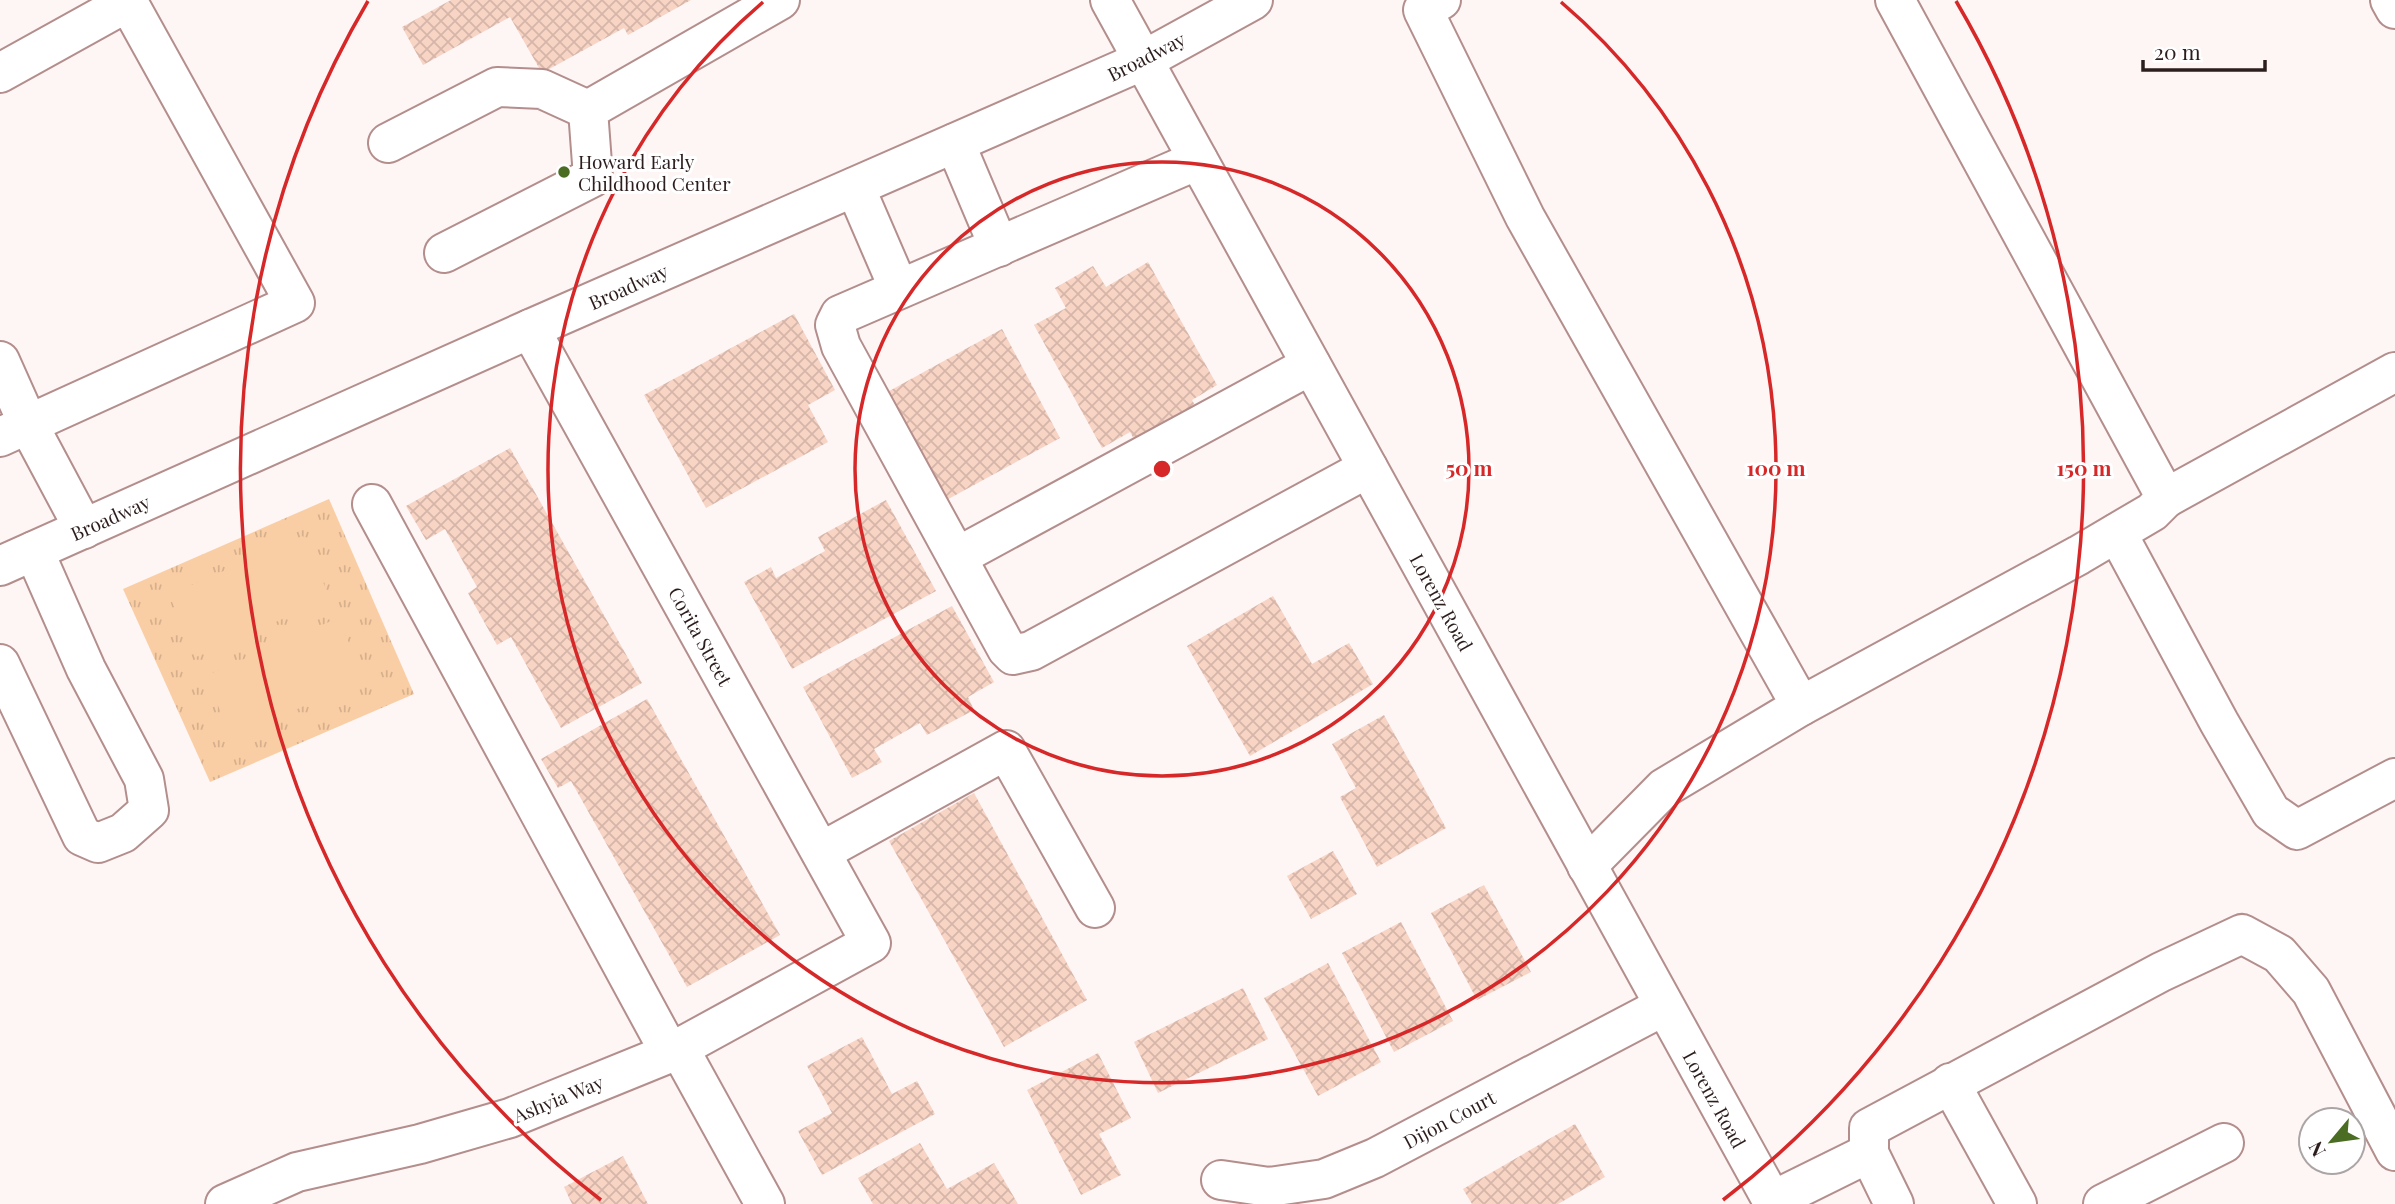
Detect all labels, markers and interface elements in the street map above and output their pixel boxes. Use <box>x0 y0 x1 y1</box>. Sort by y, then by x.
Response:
street label: Broadway <box>1103 25 1190 87</box>
scale bar <box>2143 28 2266 72</box>
text: 20 m <box>2154 37 2201 65</box>
place label: Howard Early Childhood Center <box>578 148 731 196</box>
marker: Howard Early Childhood Center <box>556 164 572 180</box>
street label: Broadway <box>584 257 672 315</box>
text: 50 m <box>1445 453 1493 481</box>
text: 100 m <box>1746 453 1806 481</box>
text: 150 m <box>2057 453 2111 481</box>
centre of rings <box>1150 457 1174 481</box>
street label: Broadway <box>66 488 154 546</box>
street label: Lorenz Road <box>1405 549 1479 655</box>
street label: Corita Street <box>663 582 739 690</box>
street label: Lorenz Road <box>1678 1046 1752 1152</box>
street label: Ashyia Way <box>508 1068 607 1128</box>
street label: Dijon Court <box>1398 1084 1500 1154</box>
north arrow <box>2297 1106 2367 1176</box>
text: N <box>2301 1137 2331 1162</box>

